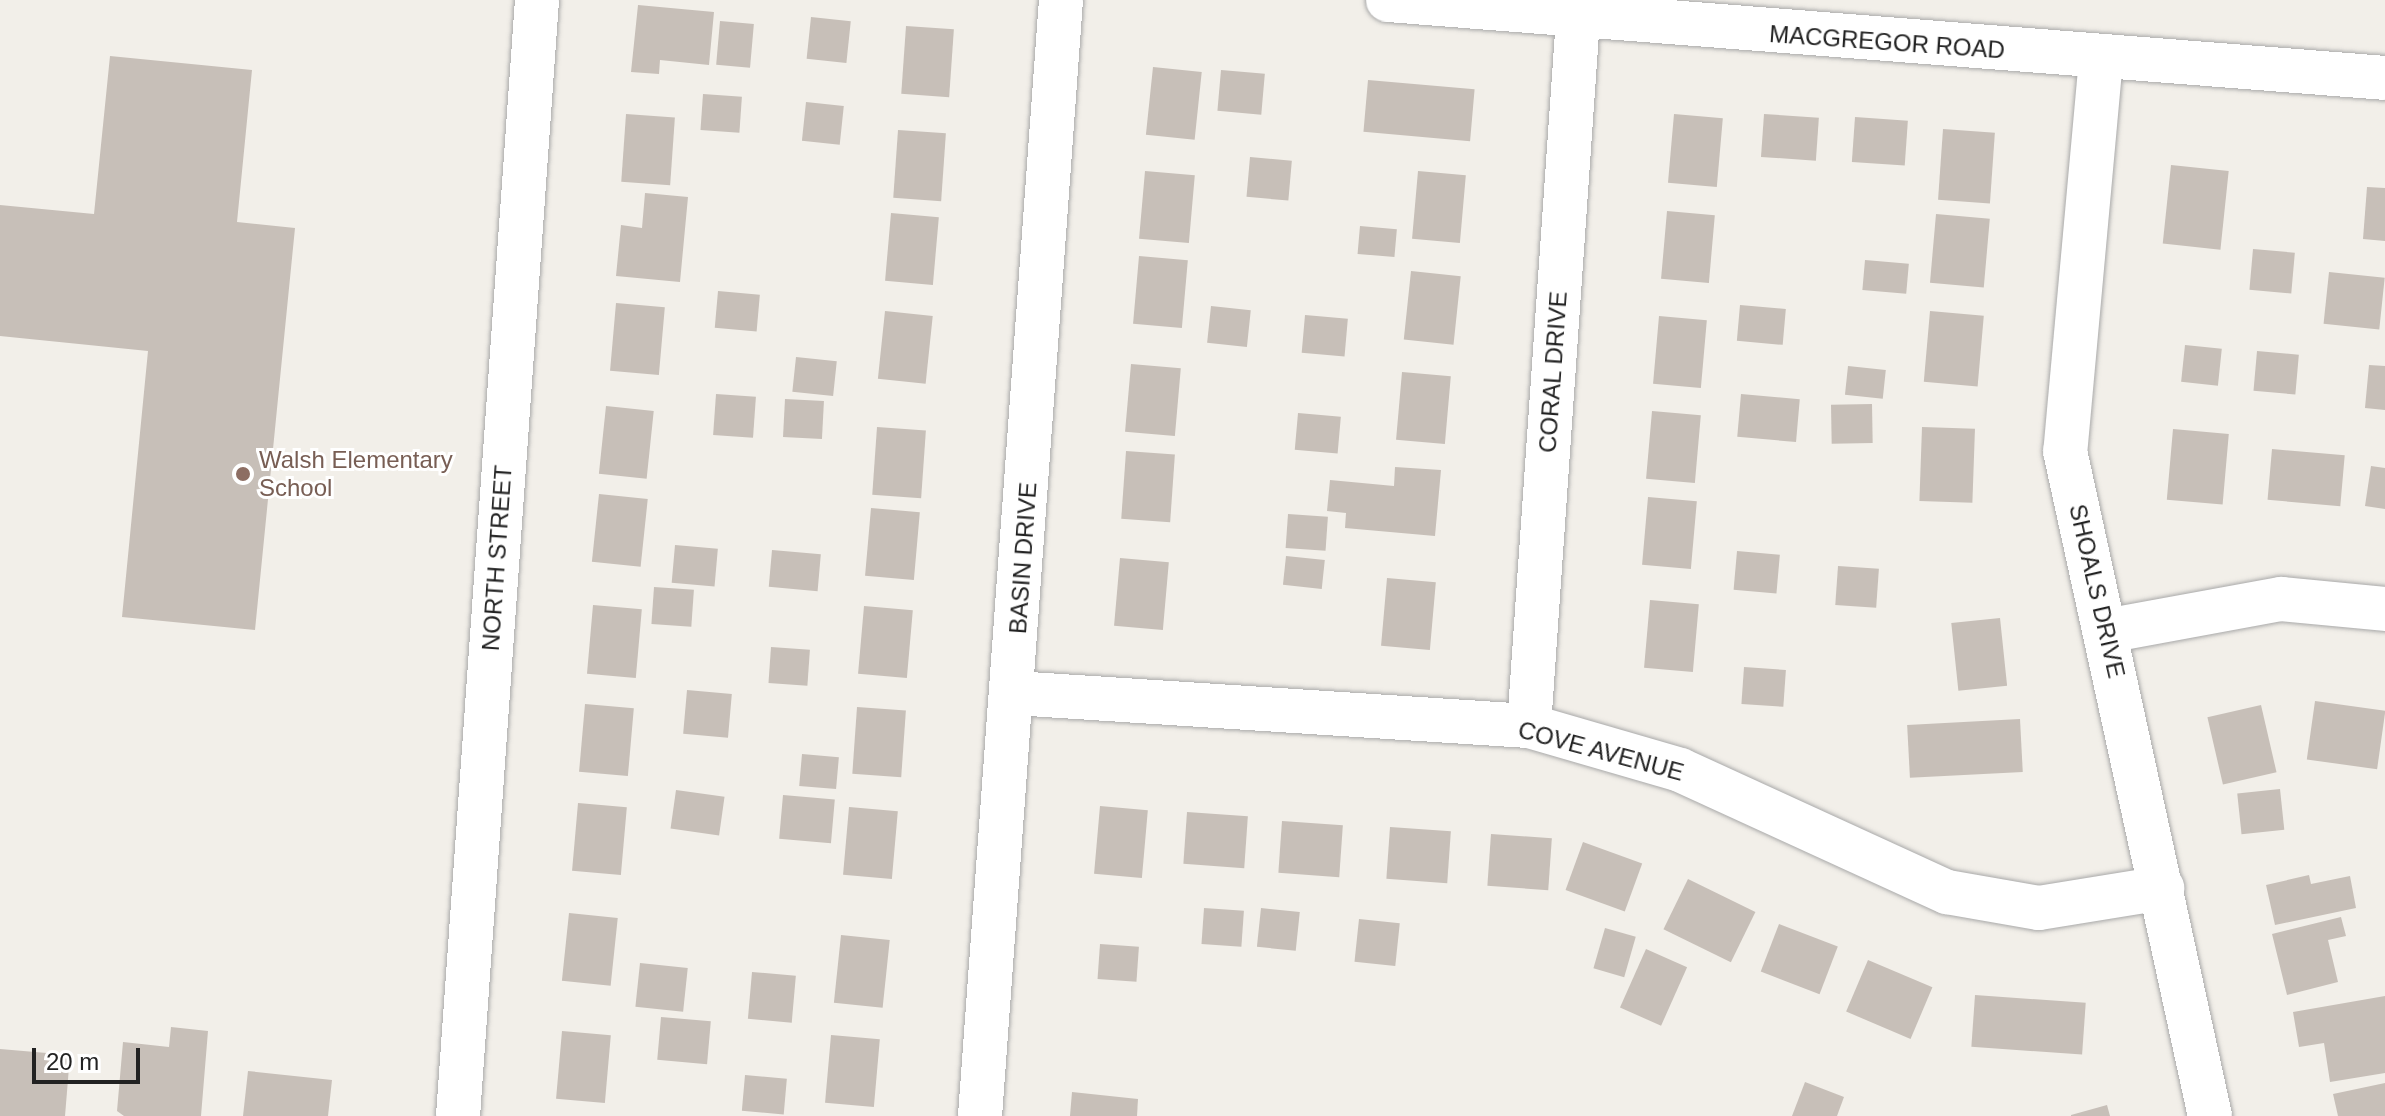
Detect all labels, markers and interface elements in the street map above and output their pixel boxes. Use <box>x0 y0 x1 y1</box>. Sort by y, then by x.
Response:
street label: MACGREGOR ROAD <box>1768 19 2006 65</box>
street label: CORAL DRIVE <box>1533 290 1573 454</box>
place label: Walsh Elementary School <box>259 446 453 502</box>
street label: NORTH STREET <box>476 464 518 652</box>
marker: Walsh Elementary School <box>234 465 252 483</box>
street label: BASIN DRIVE <box>1003 481 1043 635</box>
street label: SHOALS DRIVE <box>2063 501 2131 681</box>
street label: COVE AVENUE <box>1514 715 1688 787</box>
scale bar <box>36 1032 144 1082</box>
text: 20 m <box>46 1048 99 1075</box>

